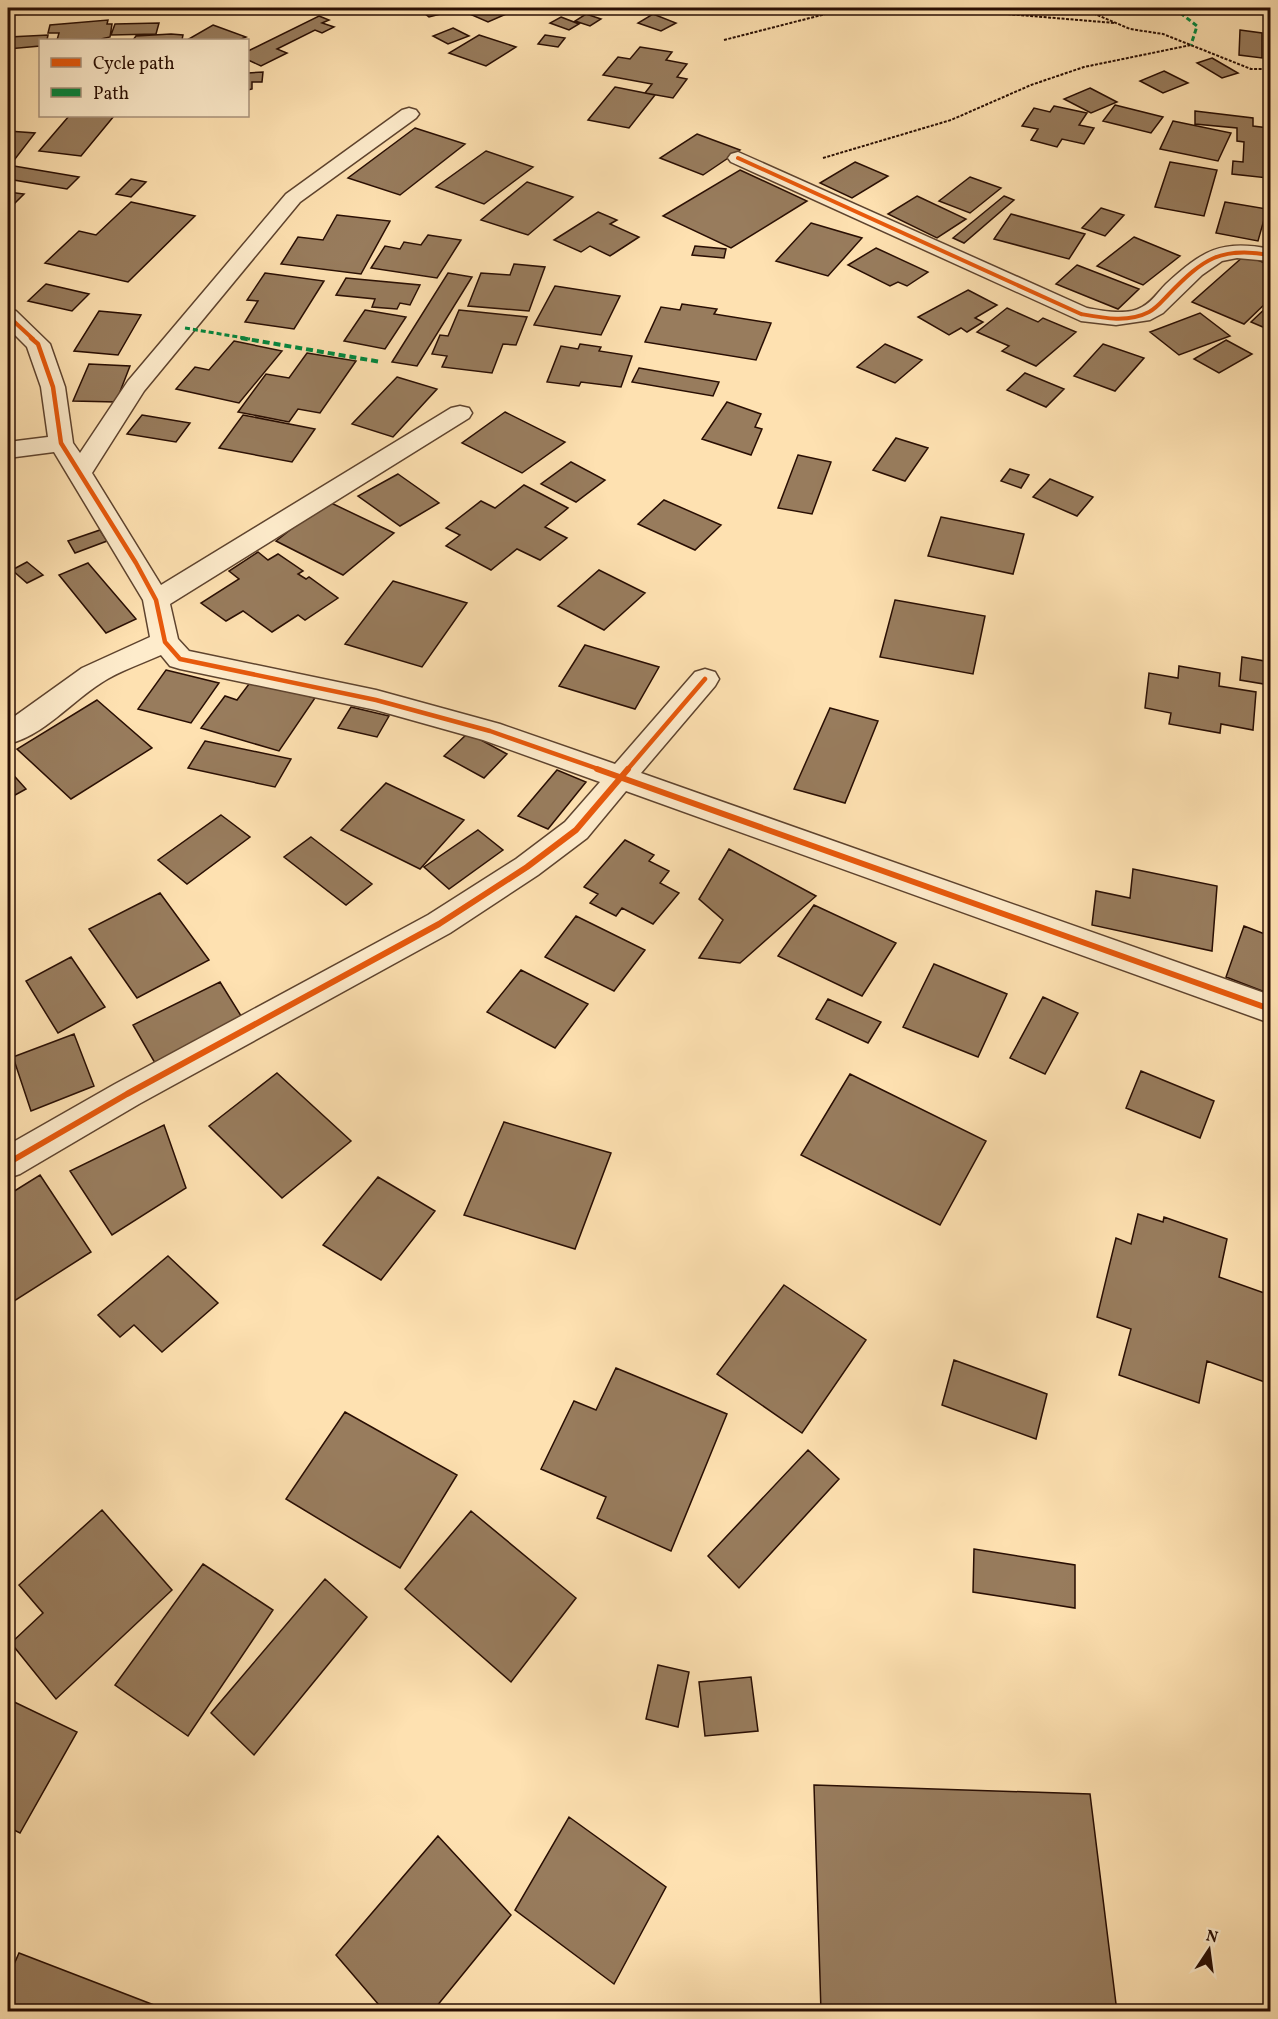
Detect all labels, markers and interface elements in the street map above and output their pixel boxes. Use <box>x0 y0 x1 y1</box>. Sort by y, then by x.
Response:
legend <box>39 39 249 117</box>
text: Cycle path <box>93 52 175 77</box>
text: Path <box>93 82 129 107</box>
north arrow <box>1179 1920 1239 1980</box>
text: N <box>1204 1925 1220 1949</box>

